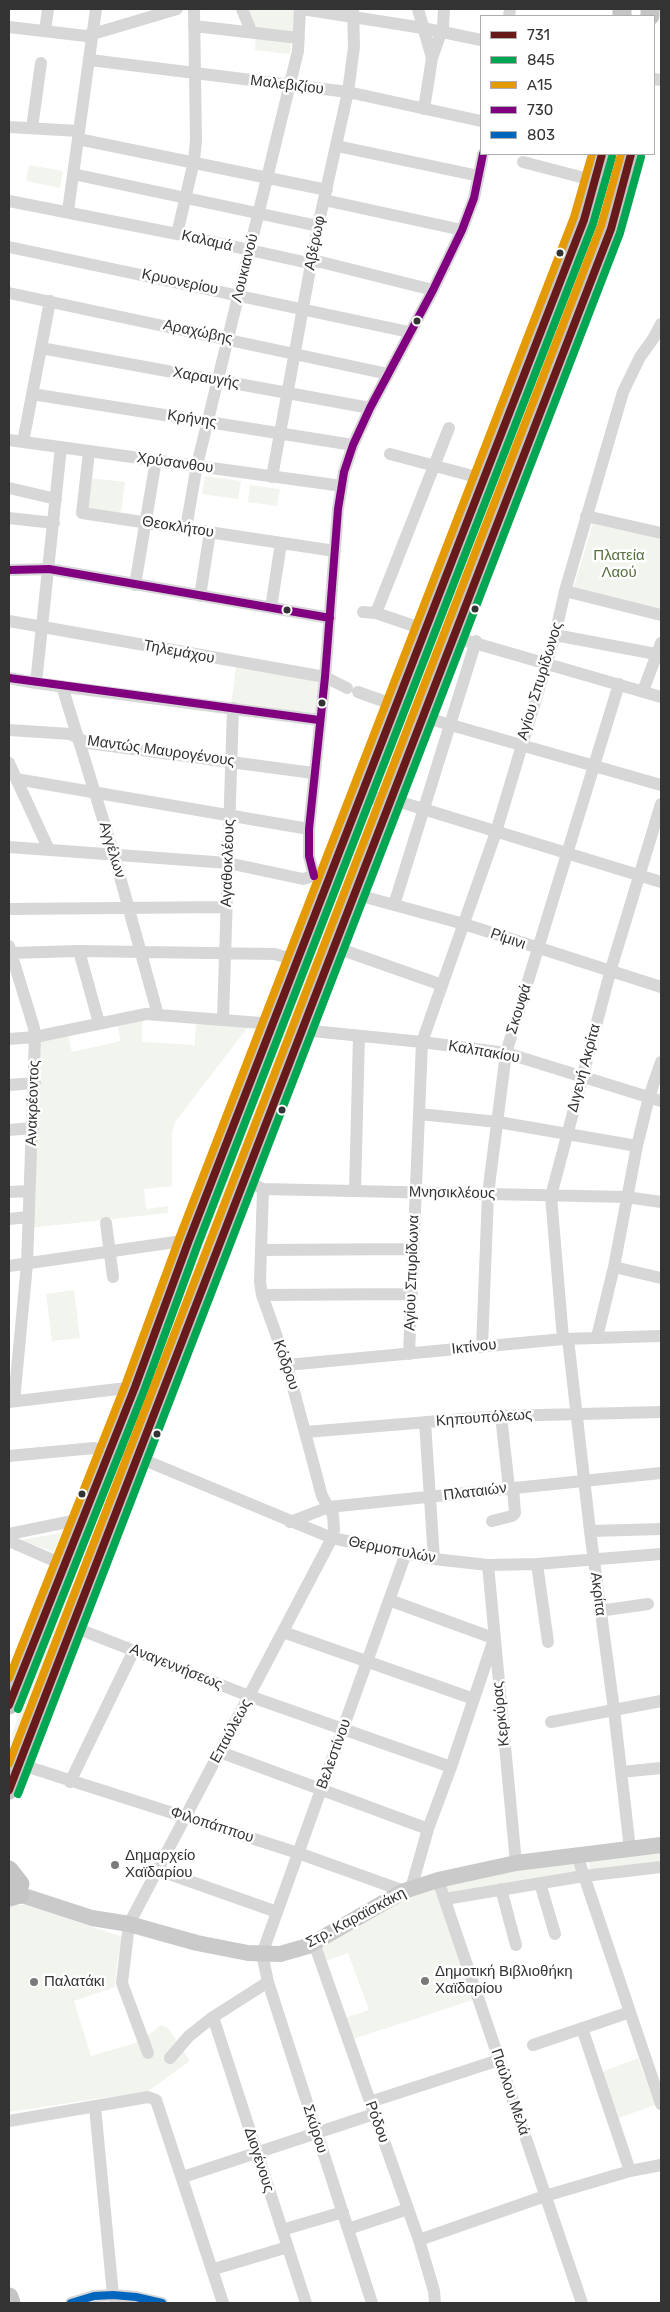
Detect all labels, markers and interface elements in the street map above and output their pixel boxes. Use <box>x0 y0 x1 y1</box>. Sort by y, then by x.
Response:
legend <box>480 15 655 155</box>
text: 731 <box>527 26 550 44</box>
text: 845 <box>527 51 555 69</box>
street label: Μαλεβιζίου <box>249 72 325 98</box>
text: Α15 <box>527 76 552 94</box>
text: 730 <box>527 101 553 119</box>
text: 803 <box>527 126 555 144</box>
street label: Αβέρωφ <box>301 214 329 272</box>
street label: Καλαμά <box>180 226 234 256</box>
street label: Λουκιανού <box>228 232 262 304</box>
unlabelled marker <box>555 248 565 258</box>
street label: Κρυονερίου <box>140 265 220 299</box>
street label: Αραχώβης <box>162 316 234 348</box>
unlabelled marker <box>412 316 422 326</box>
street label: Χαραυγής <box>171 363 241 393</box>
street label: Κρήνης <box>166 406 218 432</box>
street label: Χρύσανθου <box>136 449 214 477</box>
street label: Θεοκλήτου <box>141 512 215 542</box>
park label: Πλατεία Λαού <box>593 547 645 582</box>
unlabelled marker <box>470 604 480 614</box>
unlabelled marker <box>282 605 292 615</box>
street label: Αγίου Σπυρίδωνος <box>513 620 567 742</box>
street label: Τηλεμάχου <box>142 636 216 668</box>
unlabelled marker <box>317 698 327 708</box>
street label: Μαντώς Μαυρογένους <box>86 732 236 770</box>
street label: Αγαθοκλέους <box>217 819 239 907</box>
street label: Αγγέλων <box>95 820 129 880</box>
street label: Ρίμινι <box>488 925 528 953</box>
street label: Σκουφά <box>503 982 535 1036</box>
street label: Διγενή Ακρίτα <box>564 1022 604 1114</box>
street label: Καλπακίου <box>447 1037 521 1067</box>
street label: Ανακρέοντος <box>23 1060 43 1146</box>
unlabelled marker <box>277 1105 287 1115</box>
street label: Μνησικλέους <box>409 1183 495 1203</box>
street label: Αγίου Σπυρίδωνα <box>401 1215 423 1331</box>
street label: Ικτίνου <box>451 1336 497 1358</box>
street label: Κόδρου <box>269 1338 303 1392</box>
street label: Κηπουπόλεως <box>435 1406 533 1430</box>
unlabelled marker <box>152 1429 162 1439</box>
street label: Πλαταιών <box>442 1479 508 1505</box>
unlabelled marker <box>77 1489 87 1499</box>
street label: Θερμοπυλών <box>347 1533 437 1567</box>
street label: Ακρίτα <box>586 1571 610 1617</box>
street label: Αναγεννήσεως <box>127 1640 225 1694</box>
street label: Κερκύρας <box>489 1681 513 1747</box>
street label: Επαύλεως <box>207 1696 255 1766</box>
street label: Βελεστίνου <box>313 1716 355 1792</box>
street label: Φιλοπάππου <box>168 1803 256 1847</box>
place label: Δημαρχείο Χαϊδαρίου <box>125 1847 195 1882</box>
marker: Δημαρχείο Χαϊδαρίου <box>109 1859 121 1871</box>
street label: Στρ. Καραϊσκάκη <box>303 1884 409 1952</box>
place label: Δημοτική Βιβλιοθήκη Χαϊδαρίου <box>435 1963 573 1998</box>
place label: Παλατάκι <box>44 1973 105 1991</box>
marker: Δημοτική Βιβλιοθήκη Χαϊδαρίου <box>419 1975 431 1987</box>
marker: Παλατάκι <box>28 1976 40 1988</box>
street label: Παύλου Μελά <box>487 2046 533 2138</box>
street label: Ρόδου <box>361 2099 393 2145</box>
street label: Σκύρου <box>299 2102 331 2156</box>
street label: Διογένους <box>240 2125 278 2195</box>

